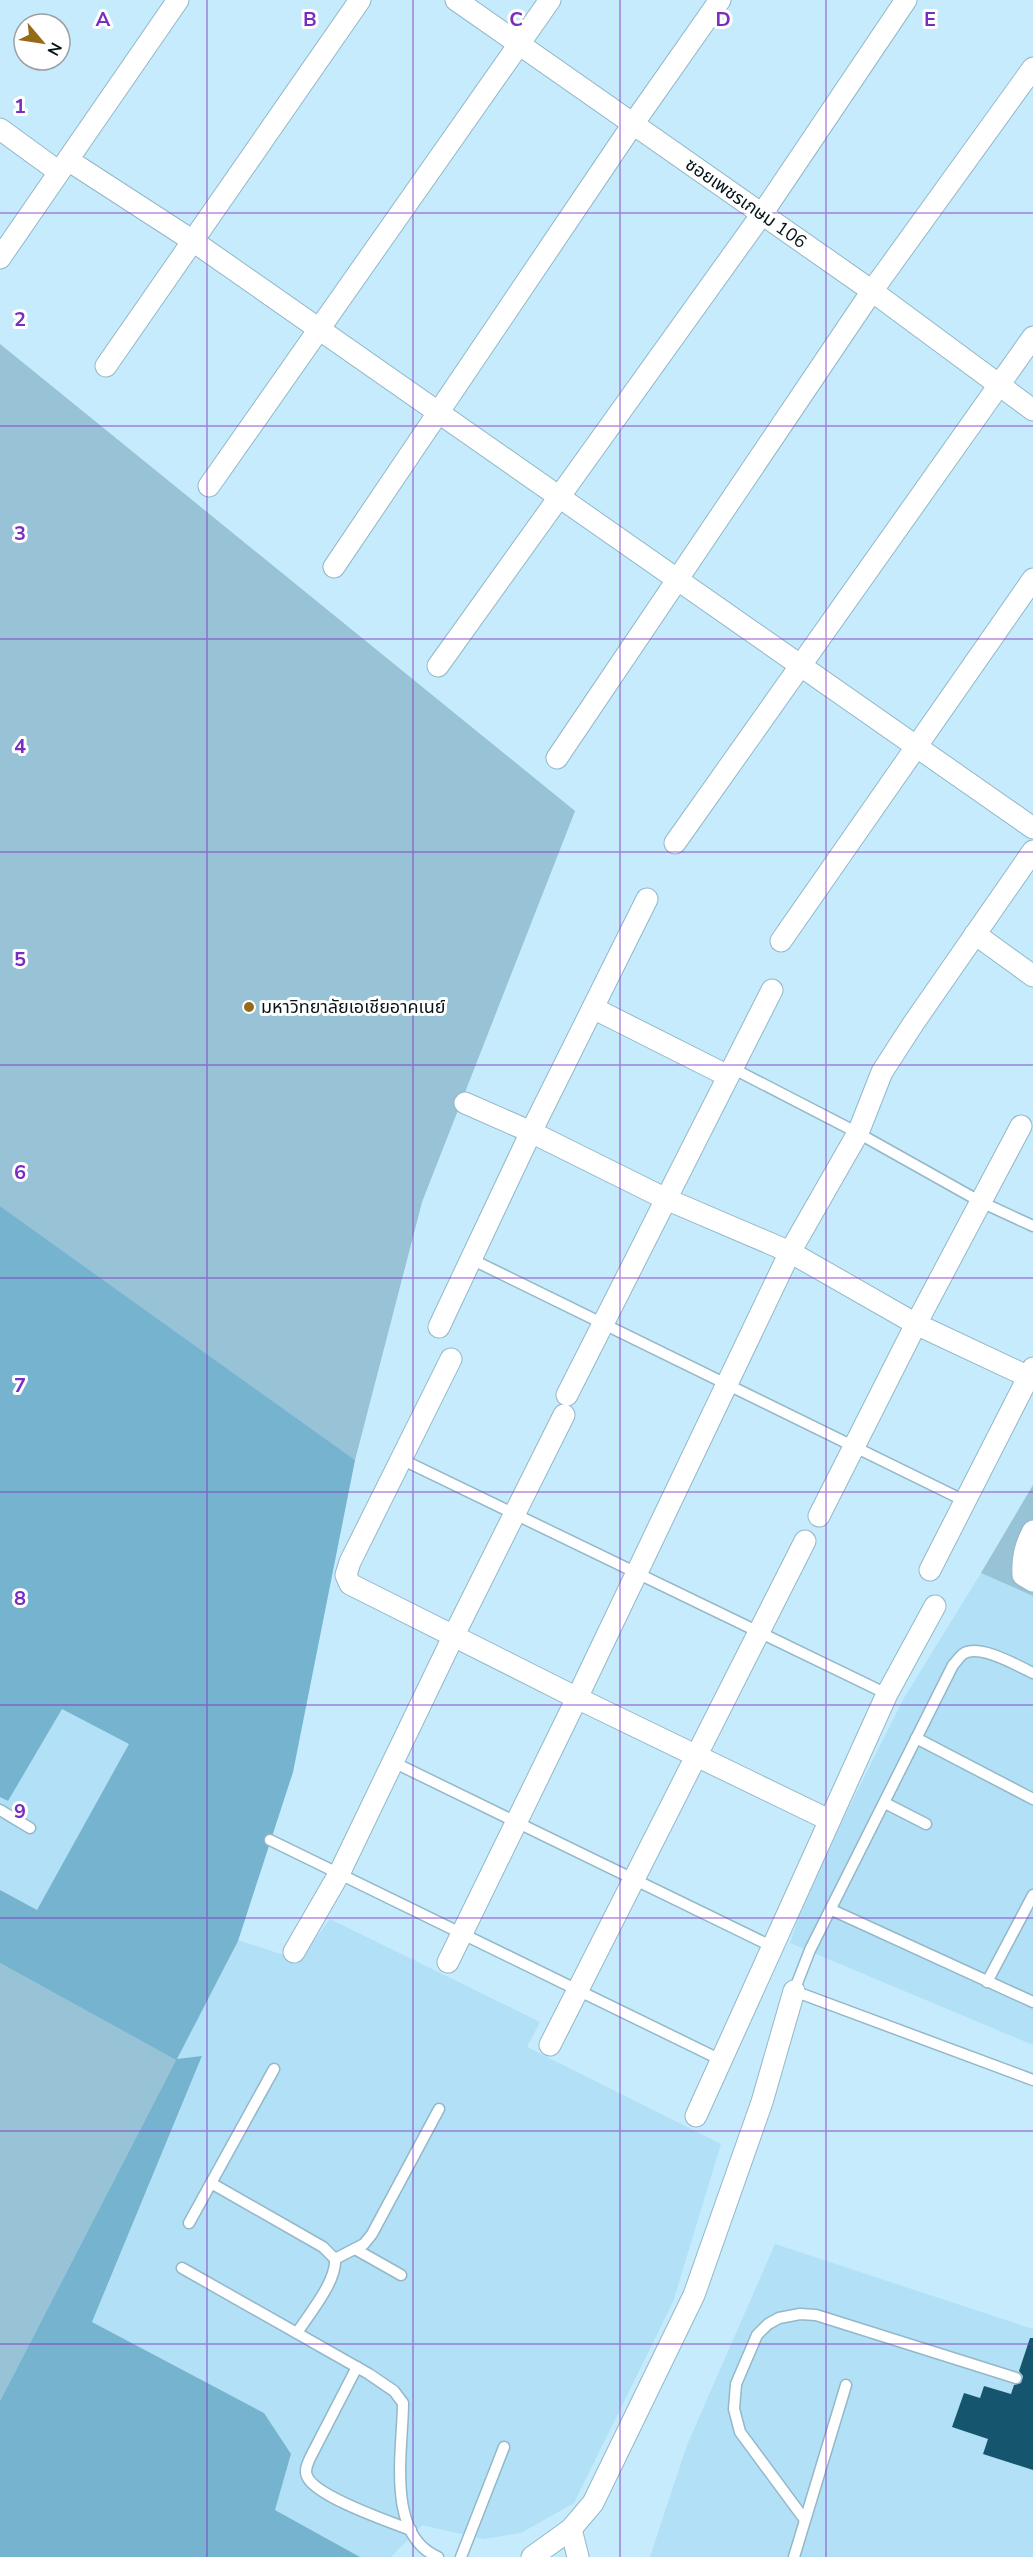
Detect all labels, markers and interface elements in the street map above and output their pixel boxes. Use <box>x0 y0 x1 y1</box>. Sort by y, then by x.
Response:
text: A <box>96 6 111 33</box>
text: B <box>303 6 317 33</box>
text: C <box>509 6 523 33</box>
text: D <box>715 6 731 33</box>
text: E <box>924 6 936 33</box>
north arrow <box>12 12 72 72</box>
text: N <box>42 38 67 59</box>
text: 1 <box>14 93 26 120</box>
street label: ซอยเพชรเกษม 106 <box>681 152 811 254</box>
text: 2 <box>14 306 26 333</box>
text: 3 <box>14 520 26 547</box>
text: 4 <box>14 733 26 760</box>
text: 5 <box>14 946 26 973</box>
place label: มหาวิทยาลัยเอเชียอาคเนย์ <box>261 995 446 1019</box>
marker: มหาวิทยาลัยเอเชียอาคเนย์ <box>242 1000 256 1014</box>
text: 6 <box>14 1159 26 1186</box>
text: 7 <box>14 1372 26 1399</box>
text: 8 <box>14 1585 26 1612</box>
text: 9 <box>14 1798 26 1825</box>

